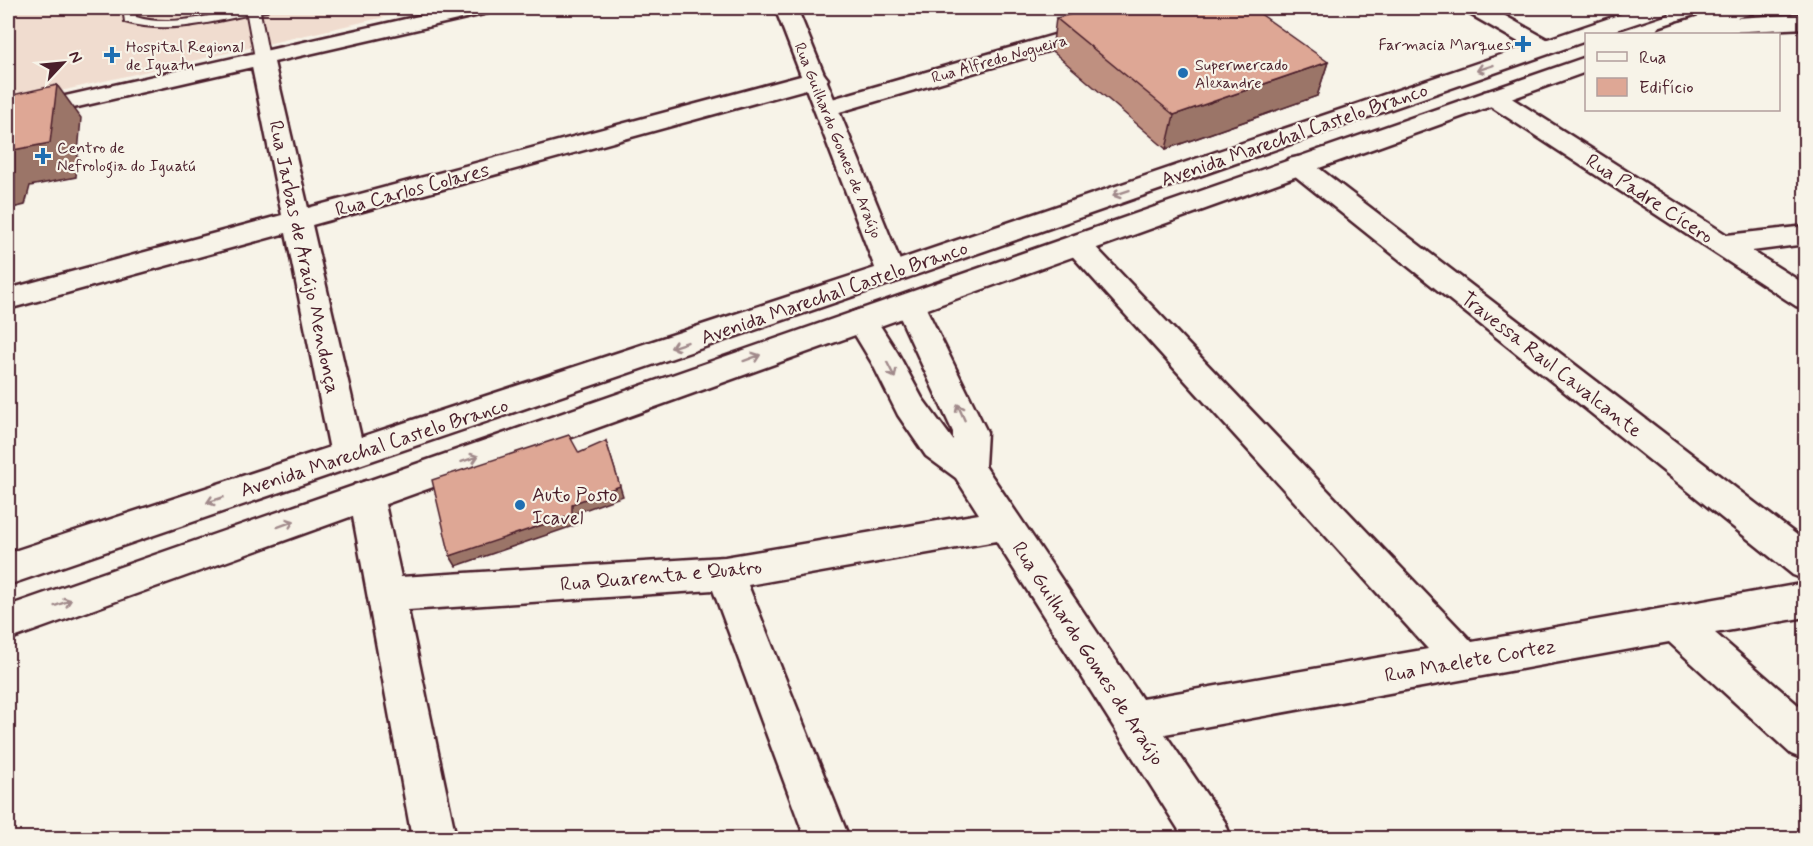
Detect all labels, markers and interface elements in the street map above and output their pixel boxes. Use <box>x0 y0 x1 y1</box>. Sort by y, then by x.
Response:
street label: Rua Alfredo Nogueira <box>929 30 1070 90</box>
north arrow <box>33 33 93 93</box>
legend <box>1585 33 1780 111</box>
place label: Farmacia Marques <box>1378 35 1511 56</box>
place label: Hospital Regional de Iguatu <box>126 37 244 76</box>
marker: Farmacia Marques <box>1516 37 1530 51</box>
street label: Rua Guilhardo Gomes de Araújo <box>789 40 887 242</box>
marker: Hospital Regional de Iguatu <box>103 46 121 64</box>
text: Rua <box>1639 46 1666 70</box>
text: N <box>63 48 87 66</box>
place label: Supermercado Alexandre <box>1195 55 1288 94</box>
one-way arrow <box>1476 64 1495 75</box>
marker: Supermercado Alexandre <box>1176 66 1190 80</box>
text: Edifício <box>1639 76 1694 100</box>
street label: Avenida Marechal Castelo Branco <box>1157 77 1432 194</box>
street label: Rua Jarbas de Araújo Mendonça <box>261 118 346 396</box>
place label: Centro de Nefrologia do Iguatú <box>57 138 195 178</box>
marker: Centro de Nefrologia do Iguatú <box>34 147 52 165</box>
street label: Rua Padre Cícero <box>1580 148 1718 251</box>
street label: Rua Carlos Colares <box>332 157 493 224</box>
one-way arrow <box>1112 188 1131 199</box>
street label: Avenida Marechal Castelo Branco <box>697 235 972 352</box>
street label: Travessa Raul Cavalcante <box>1455 286 1647 445</box>
one-way arrow <box>670 341 689 352</box>
one-way arrow <box>743 352 761 363</box>
one-way arrow <box>886 360 898 378</box>
street label: Avenida Marechal Castelo Branco <box>237 392 512 505</box>
one-way arrow <box>954 403 966 421</box>
one-way arrow <box>460 453 479 464</box>
place label: Auto Posto Icavel <box>532 482 618 532</box>
one-way arrow <box>206 495 225 506</box>
marker: Auto Posto Icavel <box>513 498 527 512</box>
one-way arrow <box>276 517 295 528</box>
street label: Rua Guilhardo Gomes de Araújo <box>1005 537 1170 771</box>
street label: Rua Quarenta e Quatro <box>559 554 763 599</box>
one-way arrow <box>53 597 72 608</box>
street label: Rua Maelete Cortez <box>1383 633 1558 690</box>

